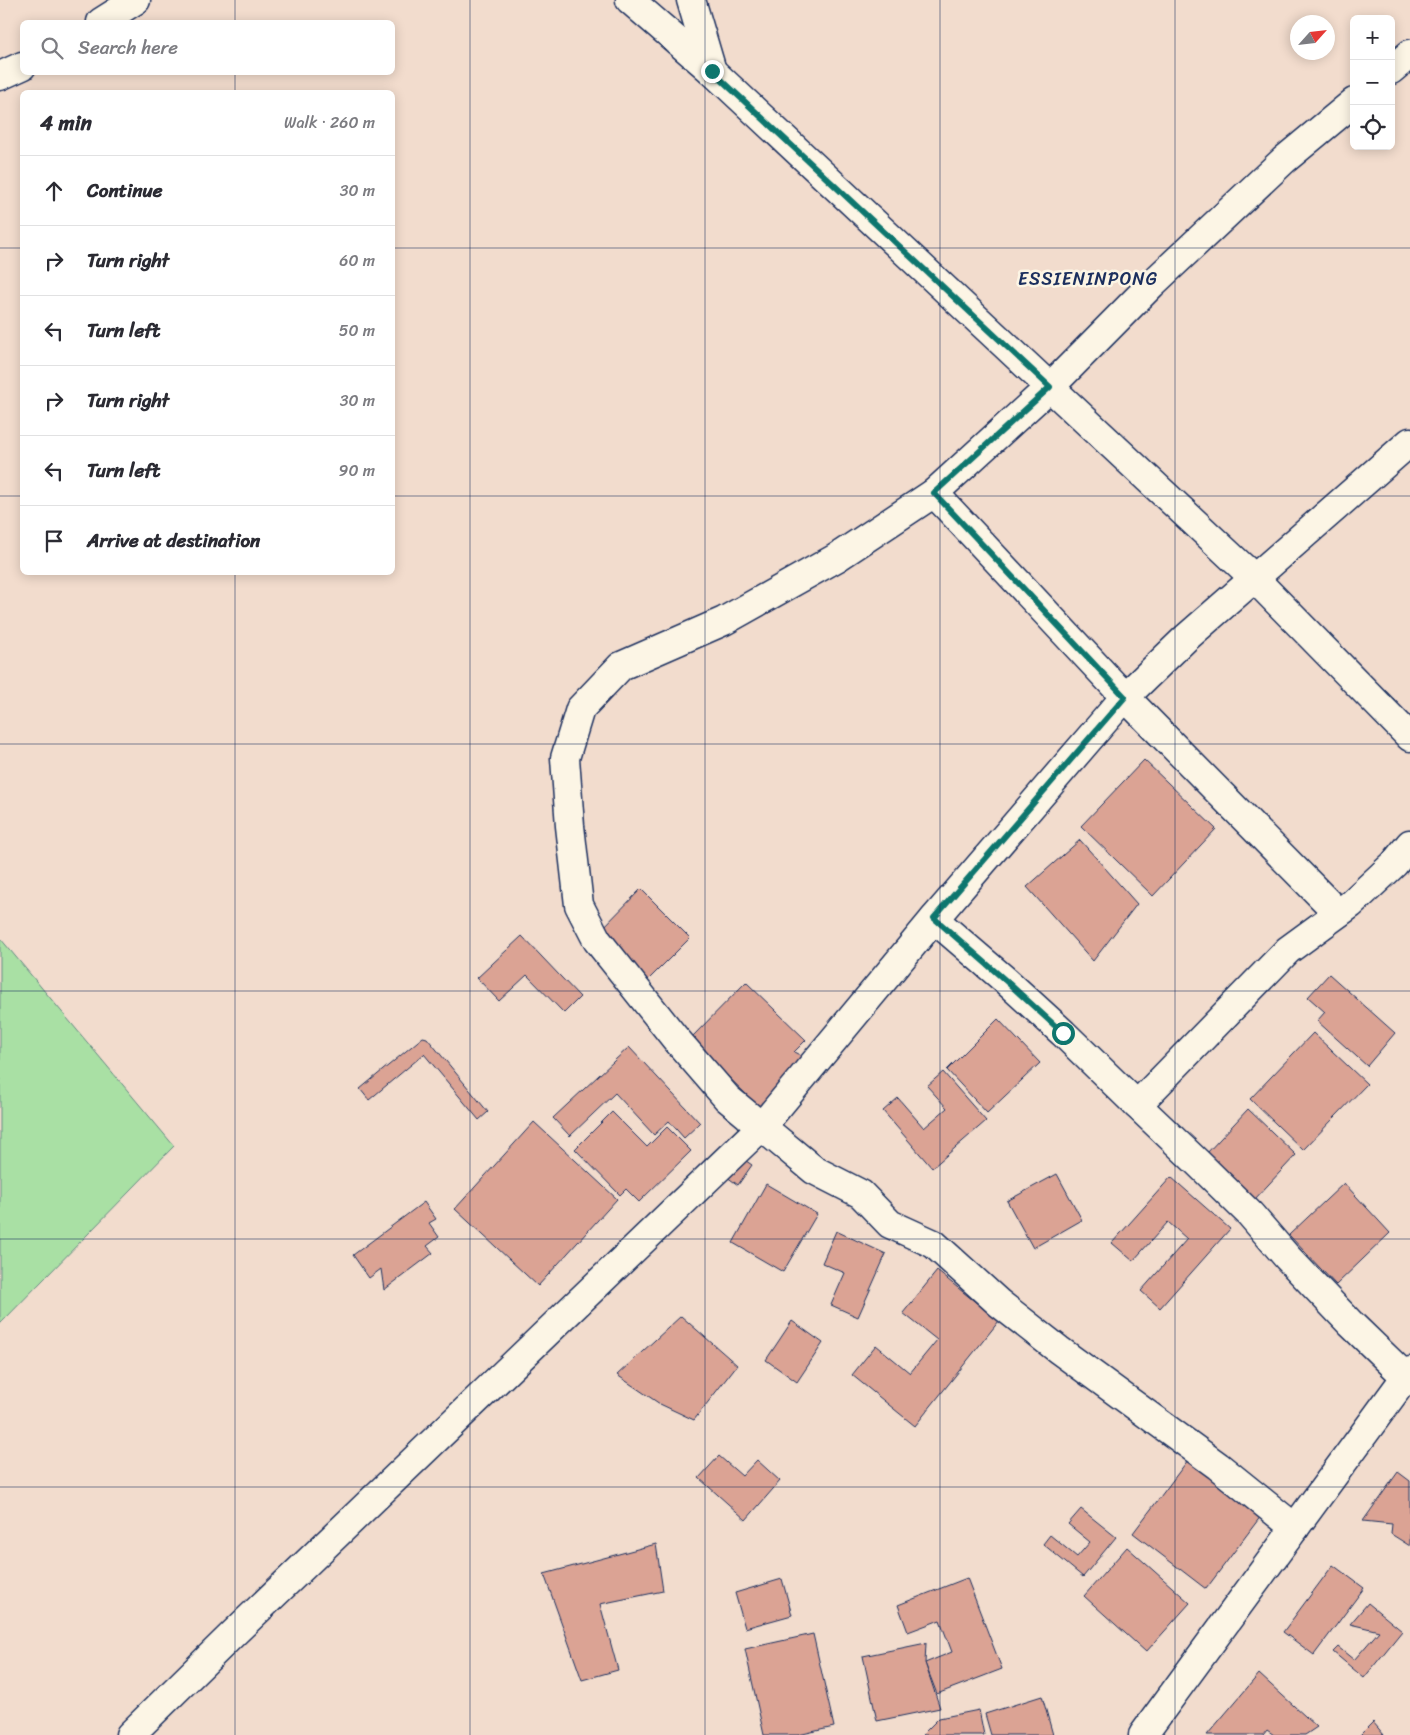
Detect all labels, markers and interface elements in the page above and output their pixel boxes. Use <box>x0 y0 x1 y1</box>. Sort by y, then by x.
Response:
north arrow <box>1290 15 1335 60</box>
map controls <box>1350 15 1395 150</box>
button: + <box>1350 15 1395 60</box>
search box <box>20 20 395 75</box>
text: Search here <box>78 31 178 64</box>
icon: search <box>38 34 66 62</box>
route end <box>701 60 724 83</box>
button: − <box>1350 60 1395 105</box>
text: 4 min <box>40 104 92 142</box>
button: locate <box>1350 105 1395 150</box>
text: Walk · 260 m <box>284 108 375 137</box>
text: Continue <box>87 174 163 207</box>
text: 30 m <box>340 176 375 205</box>
icon: ahead <box>40 177 68 205</box>
text: Turn right <box>87 244 169 277</box>
text: 60 m <box>339 246 375 275</box>
icon: right <box>40 247 68 275</box>
district label: ESSIENINPONG <box>1018 263 1158 295</box>
text: Turn left <box>87 314 160 347</box>
text: 50 m <box>339 316 375 345</box>
icon: left <box>40 317 68 345</box>
text: Turn right <box>87 384 169 417</box>
text: 30 m <box>340 386 375 415</box>
icon: right <box>40 387 68 415</box>
text: Turn left <box>87 454 160 487</box>
text: 90 m <box>339 456 375 485</box>
icon: left <box>40 457 68 485</box>
text: Arrive at destination <box>87 524 260 557</box>
icon: arrive <box>40 527 68 555</box>
route start <box>1052 1022 1075 1045</box>

